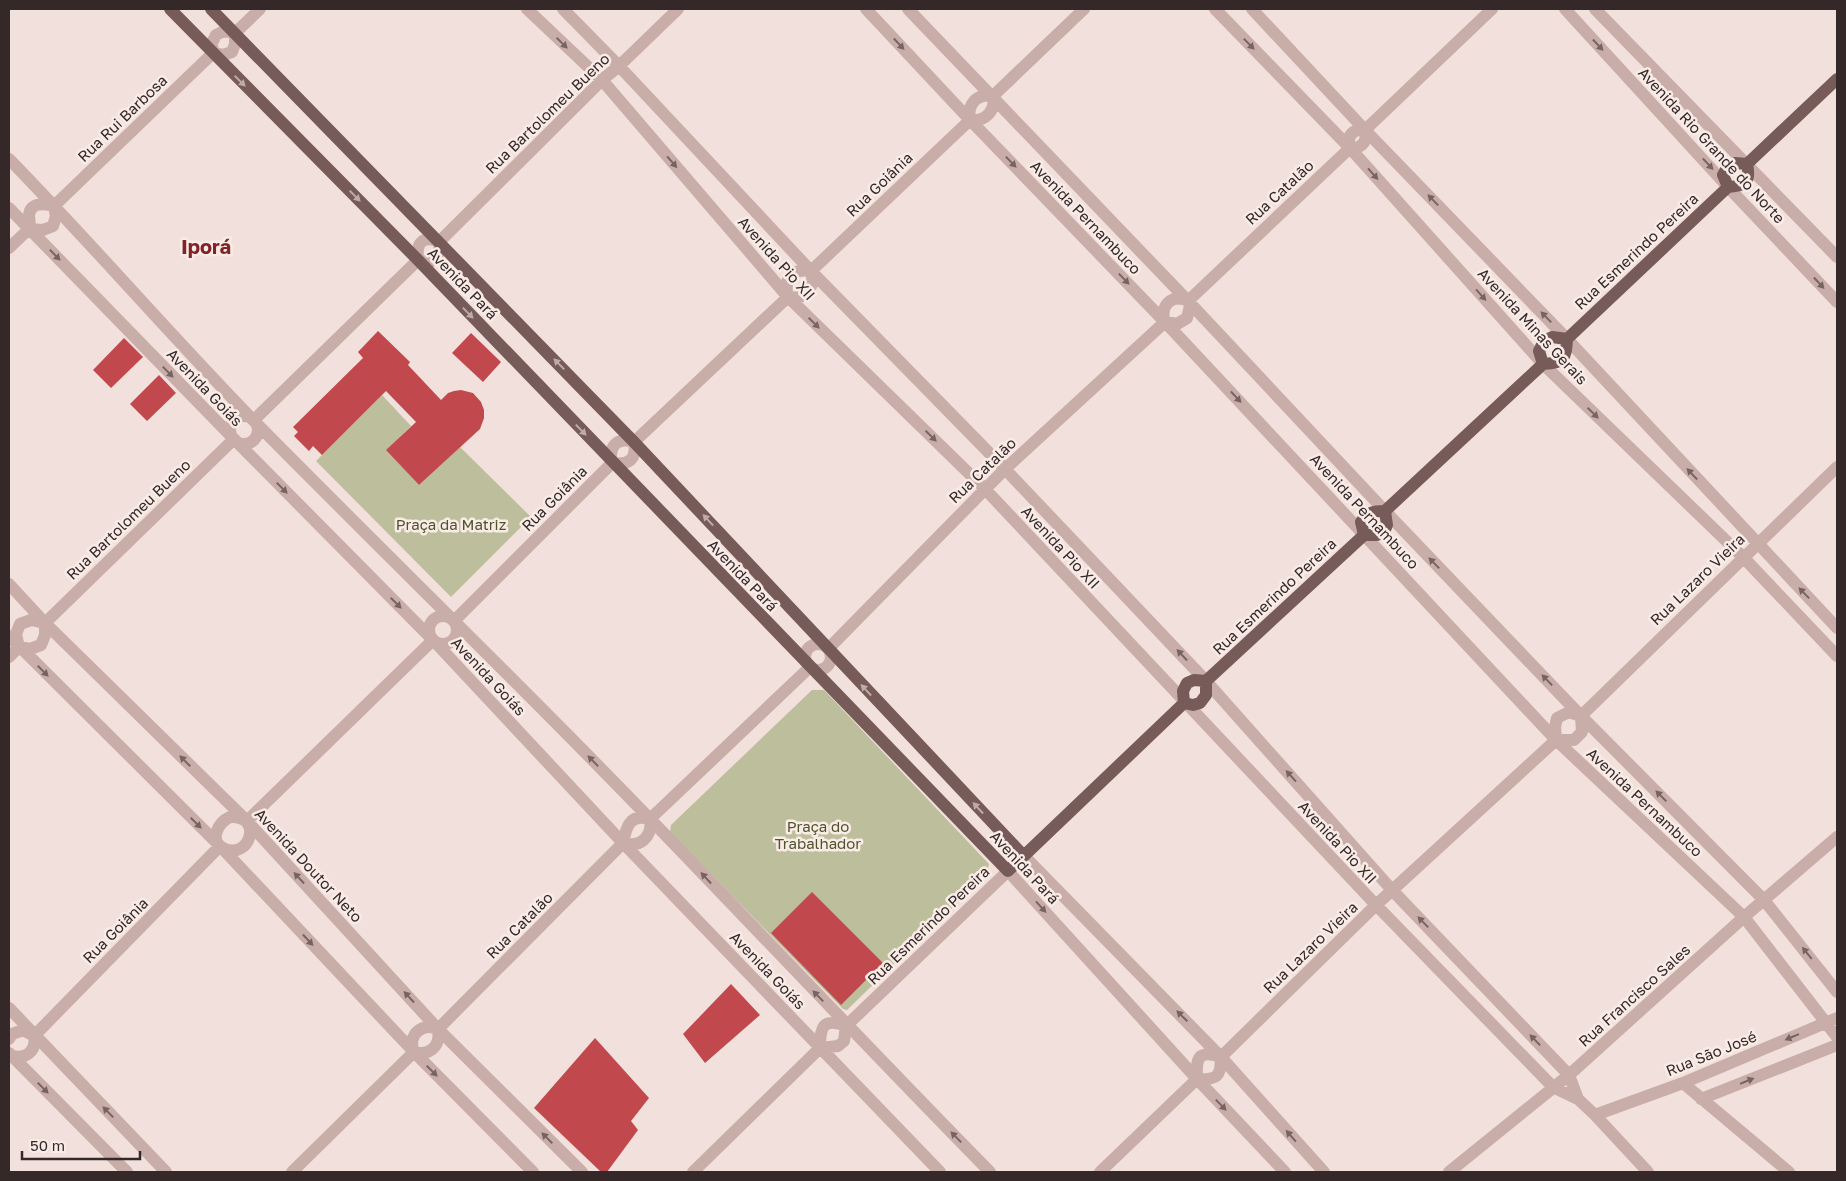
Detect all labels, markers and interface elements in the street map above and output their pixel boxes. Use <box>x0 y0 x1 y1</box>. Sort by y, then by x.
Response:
one-way arrow <box>556 36 568 48</box>
one-way arrow <box>893 38 905 50</box>
one-way arrow <box>1243 38 1255 50</box>
one-way arrow <box>1592 38 1604 50</box>
street label: Rua Bartolomeu Bueno <box>481 49 613 177</box>
street label: Avenida Rio Grande do Norte <box>1635 63 1789 227</box>
street label: Rua Rui Barbosa <box>74 71 170 165</box>
one-way arrow <box>234 75 246 87</box>
street label: Rua Goiânia <box>842 148 916 220</box>
one-way arrow <box>666 156 678 168</box>
one-way arrow <box>1005 156 1017 168</box>
street label: Avenida Pernambuco <box>1027 156 1145 278</box>
street label: Rua Catalão <box>1241 156 1317 228</box>
one-way arrow <box>1702 158 1713 171</box>
one-way arrow <box>1367 168 1379 180</box>
street label: Rua Esmerindo Pereira <box>1571 189 1701 313</box>
one-way arrow <box>349 190 361 202</box>
one-way arrow <box>1427 194 1439 206</box>
street label: Avenida Pio XII <box>735 212 819 304</box>
district label: Iporá <box>181 234 231 258</box>
street label: Avenida Pará <box>424 243 502 323</box>
one-way arrow <box>49 249 61 261</box>
street label: Avenida Minas Gerais <box>1474 264 1592 388</box>
one-way arrow <box>1118 273 1130 285</box>
one-way arrow <box>1813 277 1825 289</box>
one-way arrow <box>1475 289 1487 301</box>
one-way arrow <box>462 306 474 318</box>
one-way arrow <box>1540 311 1552 323</box>
one-way arrow <box>808 317 820 329</box>
street label: Avenida Goiás <box>164 345 246 429</box>
one-way arrow <box>553 359 565 371</box>
one-way arrow <box>162 365 174 377</box>
one-way arrow <box>1230 391 1242 403</box>
one-way arrow <box>1587 407 1599 419</box>
one-way arrow <box>575 424 587 436</box>
one-way arrow <box>925 430 937 442</box>
street label: Rua Catalão <box>945 433 1019 507</box>
street label: Avenida Pernambuco <box>1307 450 1423 572</box>
street label: Rua Bartolomeu Bueno <box>62 455 194 583</box>
street label: Rua Goiânia <box>518 462 590 534</box>
one-way arrow <box>1686 469 1698 481</box>
one-way arrow <box>276 482 288 494</box>
street label: Avenida Pio XII <box>1018 502 1104 592</box>
park label: Praça da Matriz <box>396 515 507 533</box>
one-way arrow <box>702 515 714 527</box>
street label: Rua Lazaro Vieira <box>1646 529 1748 629</box>
street label: Rua Esmerindo Pereira <box>1209 534 1339 658</box>
street label: Avenida Pará <box>704 535 782 615</box>
one-way arrow <box>1428 557 1440 569</box>
one-way arrow <box>1798 587 1810 599</box>
one-way arrow <box>390 597 402 609</box>
street label: Avenida Goiás <box>448 633 530 719</box>
one-way arrow <box>1176 649 1188 661</box>
one-way arrow <box>37 665 49 677</box>
one-way arrow <box>1541 674 1553 686</box>
one-way arrow <box>860 684 872 696</box>
street label: Avenida Pernambuco <box>1584 744 1706 860</box>
one-way arrow <box>180 755 192 767</box>
one-way arrow <box>587 756 599 768</box>
one-way arrow <box>1285 769 1296 782</box>
one-way arrow <box>1655 790 1667 802</box>
street label: Avenida Pio XII <box>1295 797 1381 887</box>
one-way arrow <box>972 802 984 814</box>
street label: Avenida Doutor Neto <box>252 804 366 926</box>
one-way arrow <box>189 816 201 828</box>
park label: Praça do Trabalhador <box>775 817 861 852</box>
street label: Avenida Pará <box>987 827 1063 907</box>
street label: Rua Esmerindo Pereira <box>863 862 993 988</box>
one-way arrow <box>293 872 305 884</box>
one-way arrow <box>700 873 712 885</box>
street label: Rua Catalão <box>482 888 556 962</box>
street label: Rua Goiânia <box>79 894 151 966</box>
street label: Rua Lazaro Vieira <box>1259 897 1361 997</box>
one-way arrow <box>1035 901 1047 913</box>
one-way arrow <box>1417 916 1429 928</box>
street label: Avenida Goiás <box>727 928 809 1012</box>
one-way arrow <box>302 934 314 946</box>
street label: Rua Francisco Sales <box>1574 940 1694 1050</box>
one-way arrow <box>1801 947 1812 960</box>
one-way arrow <box>812 990 824 1002</box>
one-way arrow <box>403 992 415 1004</box>
one-way arrow <box>1176 1010 1188 1022</box>
street label: Rua São José <box>1663 1027 1759 1079</box>
one-way arrow <box>1785 1033 1799 1041</box>
one-way arrow <box>1529 1034 1541 1046</box>
one-way arrow <box>426 1064 438 1076</box>
one-way arrow <box>1739 1076 1754 1084</box>
one-way arrow <box>37 1082 49 1094</box>
one-way arrow <box>1215 1099 1227 1111</box>
one-way arrow <box>102 1106 114 1118</box>
scale bar <box>22 1128 140 1160</box>
one-way arrow <box>1286 1129 1297 1142</box>
one-way arrow <box>542 1132 554 1144</box>
one-way arrow <box>950 1132 962 1144</box>
text: 50 m <box>30 1136 65 1154</box>

